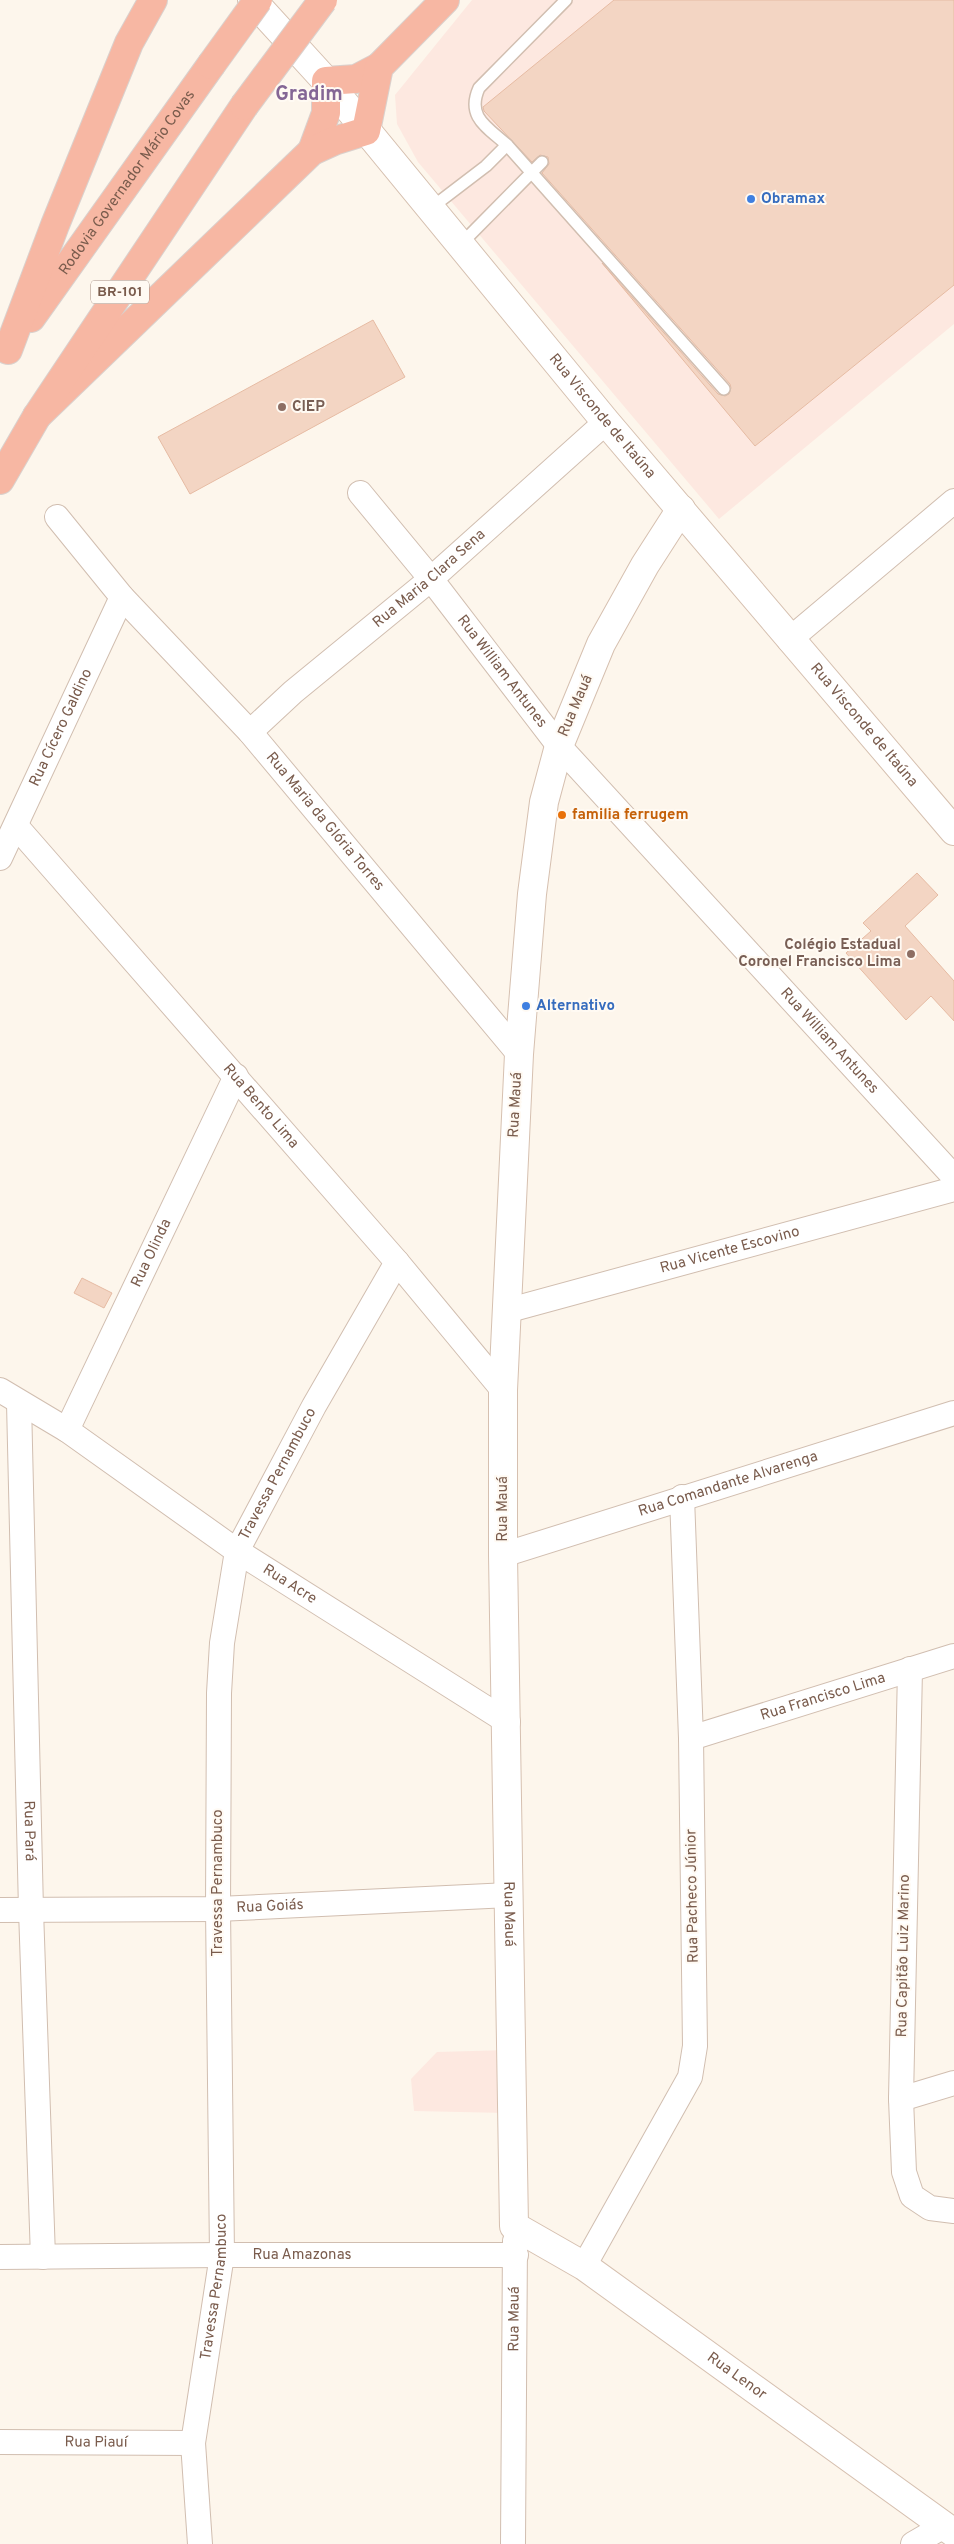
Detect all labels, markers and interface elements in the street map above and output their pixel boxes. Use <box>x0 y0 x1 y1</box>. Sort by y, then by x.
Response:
district label: Gradim <box>275 82 343 108</box>
street label: Rodovia Governador Mário Covas <box>55 86 200 279</box>
place label: Obramax <box>761 190 825 209</box>
marker: Obramax <box>745 193 757 205</box>
road number: BR-101 <box>91 280 149 304</box>
street label: Rua Visconde de Itaúna <box>544 350 660 483</box>
place label: CIEP <box>292 398 325 417</box>
marker: CIEP <box>276 401 288 413</box>
street label: Rua Maria Clara Sena <box>369 525 490 632</box>
street label: Rua William Antunes <box>453 611 551 732</box>
street label: Rua Visconde de Itaúna <box>806 659 922 791</box>
street label: Rua Cícero Galdino <box>25 666 97 790</box>
street label: Rua Mauá <box>554 672 598 740</box>
street label: Rua Maria da Glória Torres <box>261 748 388 895</box>
place label: familia ferrugem <box>572 806 689 825</box>
marker: familia ferrugem <box>556 809 568 821</box>
place label: Colégio Estadual Coronel Francisco Lima <box>738 936 901 972</box>
marker: Colégio Estadual Coronel Francisco Lima <box>905 948 917 960</box>
street label: Rua William Antunes <box>776 984 883 1098</box>
place label: Alternativo <box>536 997 615 1016</box>
marker: Alternativo <box>520 1000 532 1012</box>
street label: Rua Bento Lima <box>219 1060 303 1152</box>
street label: Rua Mauá <box>505 1072 527 1138</box>
street label: Rua Olinda <box>127 1216 176 1290</box>
street label: Rua Vicente Escovino <box>658 1222 802 1278</box>
street label: Travessa Pernambuco <box>235 1404 321 1544</box>
street label: Rua Comandante Alvarenga <box>636 1447 820 1521</box>
street label: Rua Mauá <box>494 1476 513 1542</box>
street label: Rua Acre <box>259 1560 320 1608</box>
street label: Rua Francisco Lima <box>758 1669 888 1725</box>
street label: Rua Pará <box>19 1800 39 1862</box>
street label: Travessa Pernambuco <box>209 1809 228 1957</box>
street label: Rua Pacheco Júnior <box>682 1829 704 1963</box>
street label: Rua Capitão Luiz Marino <box>893 1874 915 2038</box>
street label: Rua Mauá <box>499 1881 519 1947</box>
street label: Rua Goiás <box>236 1895 304 1918</box>
street label: Travessa Pernambuco <box>196 2214 232 2361</box>
street label: Rua Amazonas <box>252 2246 352 2265</box>
street label: Rua Mauá <box>505 2286 524 2352</box>
street label: Rua Lenor <box>703 2348 770 2404</box>
street label: Rua Piauí <box>64 2433 129 2452</box>

